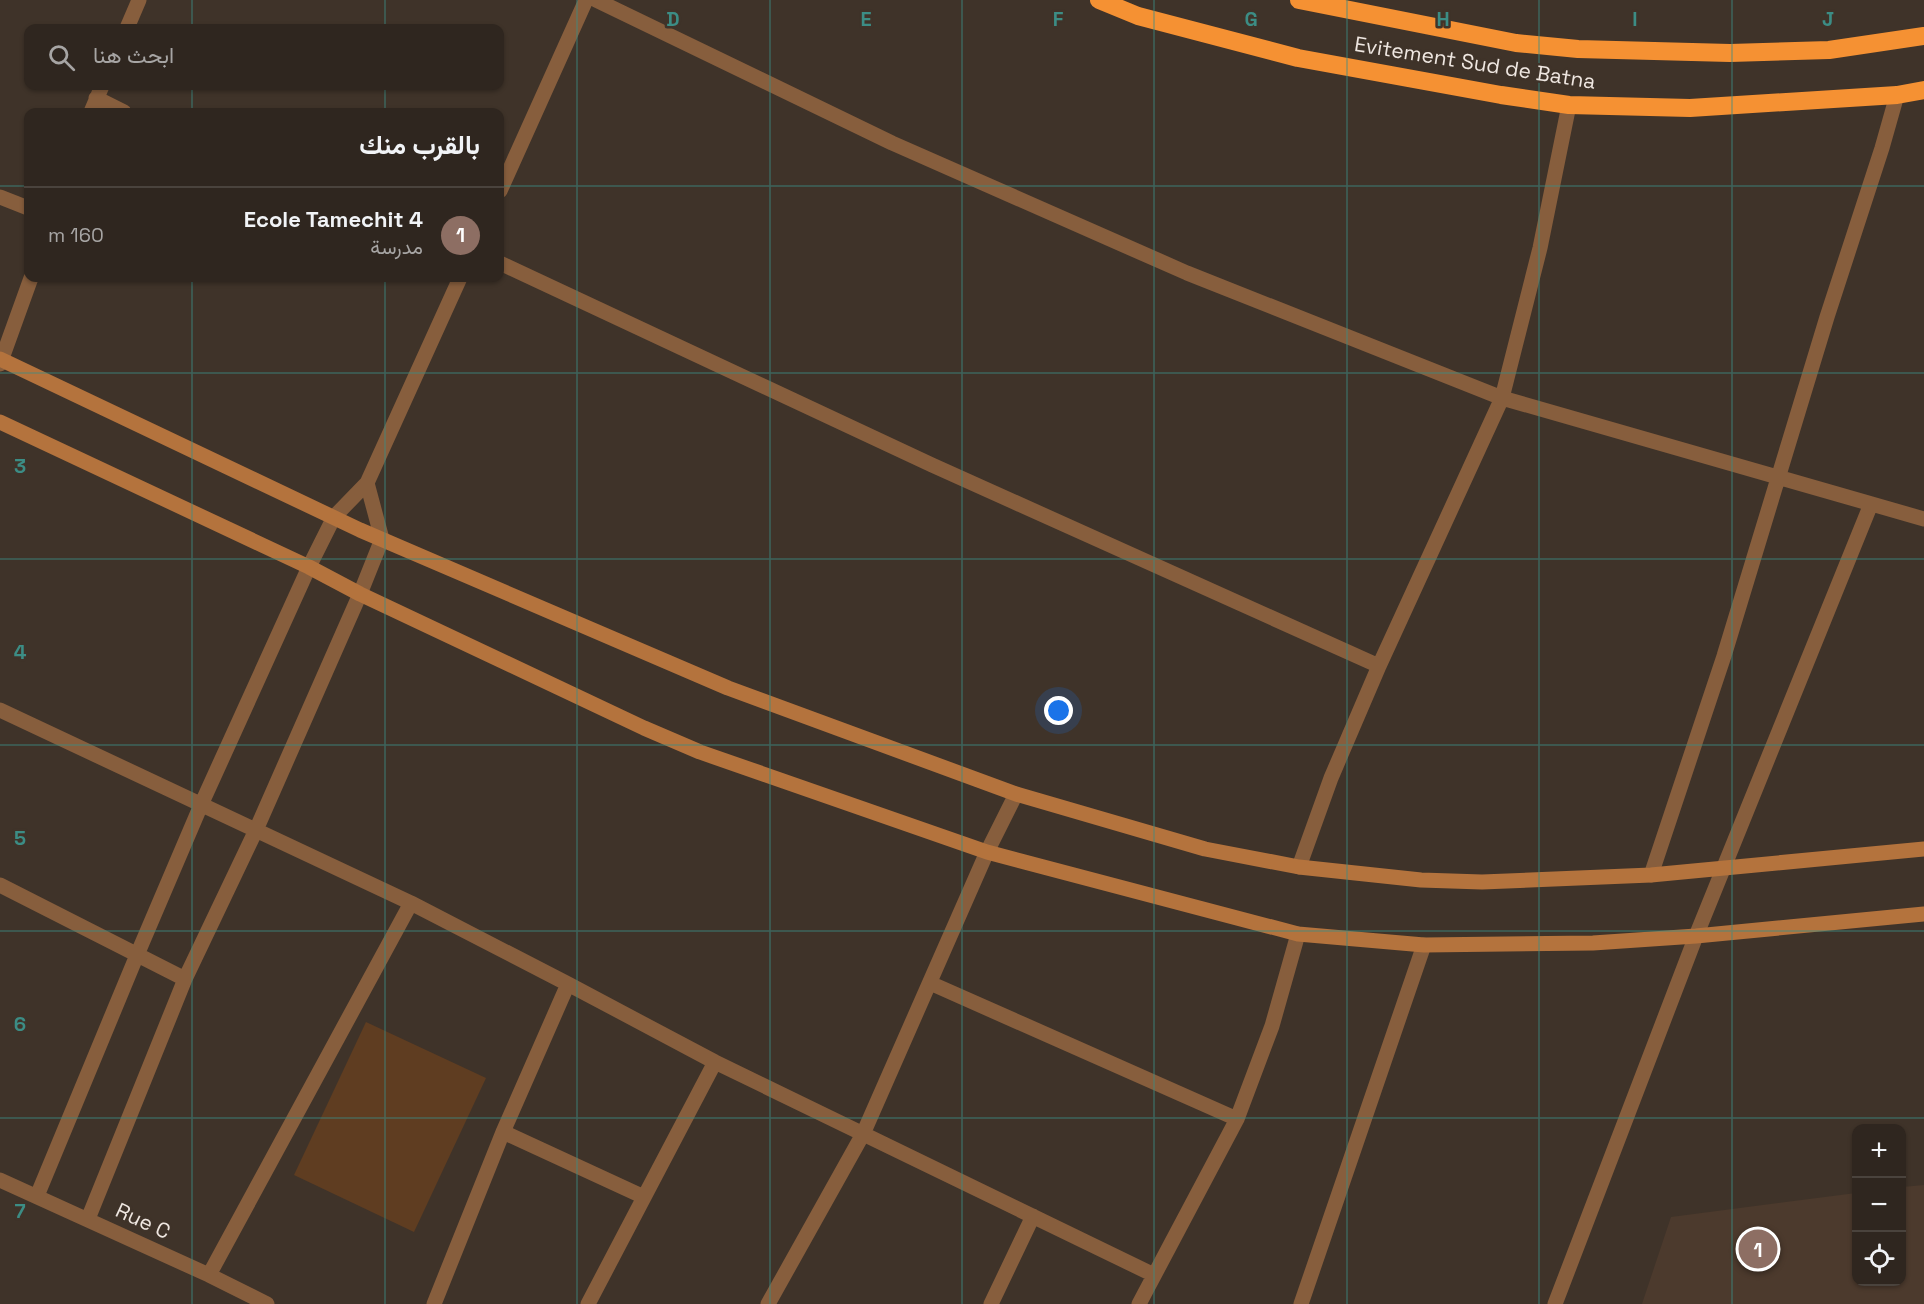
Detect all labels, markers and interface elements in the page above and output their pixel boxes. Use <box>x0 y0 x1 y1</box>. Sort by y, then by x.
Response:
text: D <box>666 6 680 32</box>
text: E <box>860 6 872 32</box>
text: F <box>1053 6 1064 32</box>
text: G <box>1244 6 1258 32</box>
text: H <box>1436 6 1450 32</box>
text: I <box>1632 6 1638 32</box>
text: J <box>1822 6 1834 32</box>
search box <box>24 24 504 90</box>
street label: Evitement Sud de Batna <box>1352 30 1598 95</box>
icon: search <box>45 41 78 74</box>
text: ابحث هنا <box>93 41 174 69</box>
text: بالقرب منك <box>359 128 480 162</box>
text: Ecole Tamechit 4 <box>244 205 423 233</box>
text: 160 m <box>48 222 104 248</box>
text: 1 <box>456 222 465 248</box>
text: مدرسة <box>370 234 423 260</box>
text: 3 <box>14 453 26 479</box>
text: 4 <box>14 639 27 665</box>
your location <box>1044 696 1073 725</box>
text: 5 <box>14 825 26 851</box>
text: 6 <box>14 1011 26 1037</box>
map controls <box>1852 1124 1906 1286</box>
button: + <box>1852 1124 1906 1178</box>
button: − <box>1852 1178 1906 1232</box>
street label: Rue C <box>111 1196 175 1245</box>
text: 7 <box>14 1198 26 1224</box>
pin: 1 <box>1738 1226 1778 1272</box>
button: locate <box>1852 1232 1906 1286</box>

